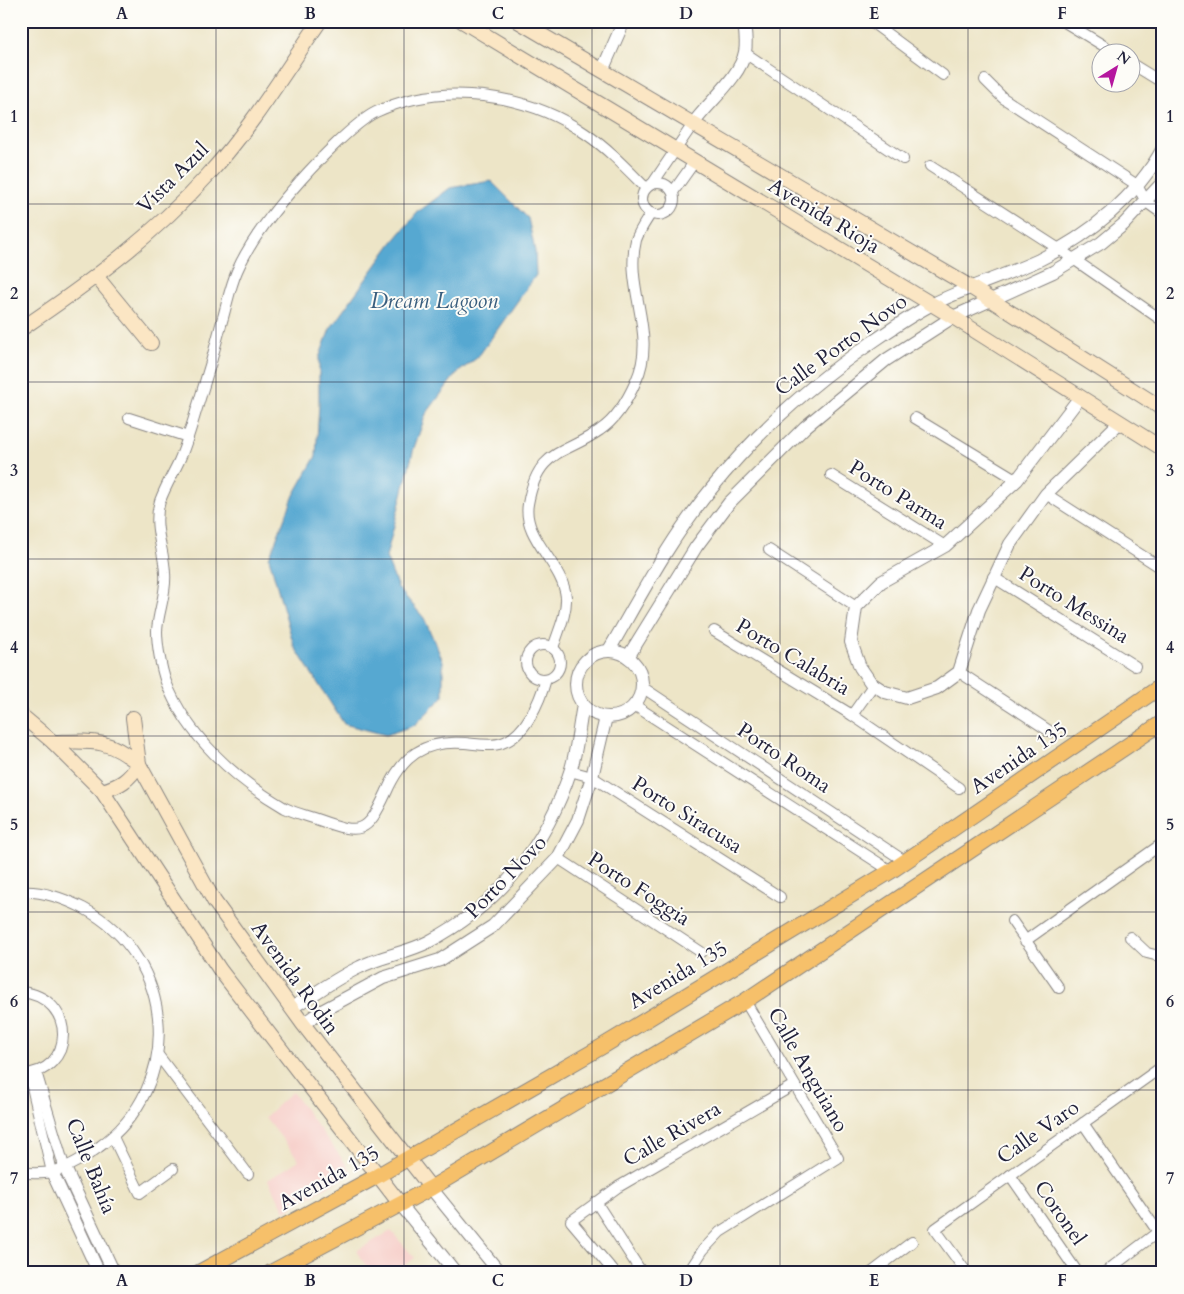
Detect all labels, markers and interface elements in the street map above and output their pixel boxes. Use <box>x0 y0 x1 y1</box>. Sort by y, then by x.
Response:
text: A <box>116 3 128 25</box>
text: B <box>304 3 316 25</box>
text: C <box>492 3 504 25</box>
text: D <box>679 3 693 25</box>
text: E <box>869 3 879 25</box>
text: F <box>1057 3 1067 25</box>
north arrow <box>1092 42 1142 92</box>
text: N <box>1113 47 1134 69</box>
text: 1 <box>10 106 18 128</box>
text: 1 <box>1166 106 1174 128</box>
street label: Vista Azul <box>131 136 215 220</box>
street label: Avenida Rioja <box>763 171 885 261</box>
text: 2 <box>10 283 18 305</box>
text: 2 <box>1166 283 1174 305</box>
water label: Dream Lagoon <box>370 286 498 316</box>
street label: Calle Porto Novo <box>769 287 913 403</box>
street label: Porto Parma <box>843 453 953 537</box>
text: 3 <box>10 460 18 482</box>
text: 3 <box>1166 460 1174 482</box>
street label: Porto Messina <box>1013 559 1135 651</box>
street label: Porto Calabria <box>730 611 856 703</box>
text: 4 <box>10 637 18 659</box>
text: 4 <box>1166 637 1174 659</box>
street label: Avenida 135 <box>965 715 1073 801</box>
street label: Porto Roma <box>731 716 837 800</box>
street label: Porto Siracusa <box>626 769 748 861</box>
text: 5 <box>10 814 18 836</box>
text: 5 <box>1166 814 1174 836</box>
street label: Porto Novo <box>459 829 553 925</box>
street label: Porto Foggia <box>582 845 696 933</box>
street label: Avenida Rodin <box>244 915 346 1041</box>
street label: Avenida 135 <box>623 934 733 1016</box>
text: 6 <box>10 991 18 1013</box>
text: 6 <box>1166 991 1174 1013</box>
street label: Calle Anguiano <box>761 1002 855 1138</box>
street label: Calle Varo <box>991 1093 1085 1171</box>
street label: Calle Rivera <box>618 1094 726 1174</box>
street label: Calle Bahía <box>59 1114 123 1218</box>
street label: Avenida 135 <box>273 1138 385 1218</box>
text: 7 <box>10 1168 18 1190</box>
text: 7 <box>1166 1168 1174 1190</box>
street label: Coronel <box>1027 1175 1093 1251</box>
text: A <box>116 1270 128 1292</box>
text: B <box>304 1270 316 1292</box>
text: C <box>492 1270 504 1292</box>
text: D <box>679 1270 693 1292</box>
text: E <box>869 1270 879 1292</box>
text: F <box>1057 1270 1067 1292</box>

